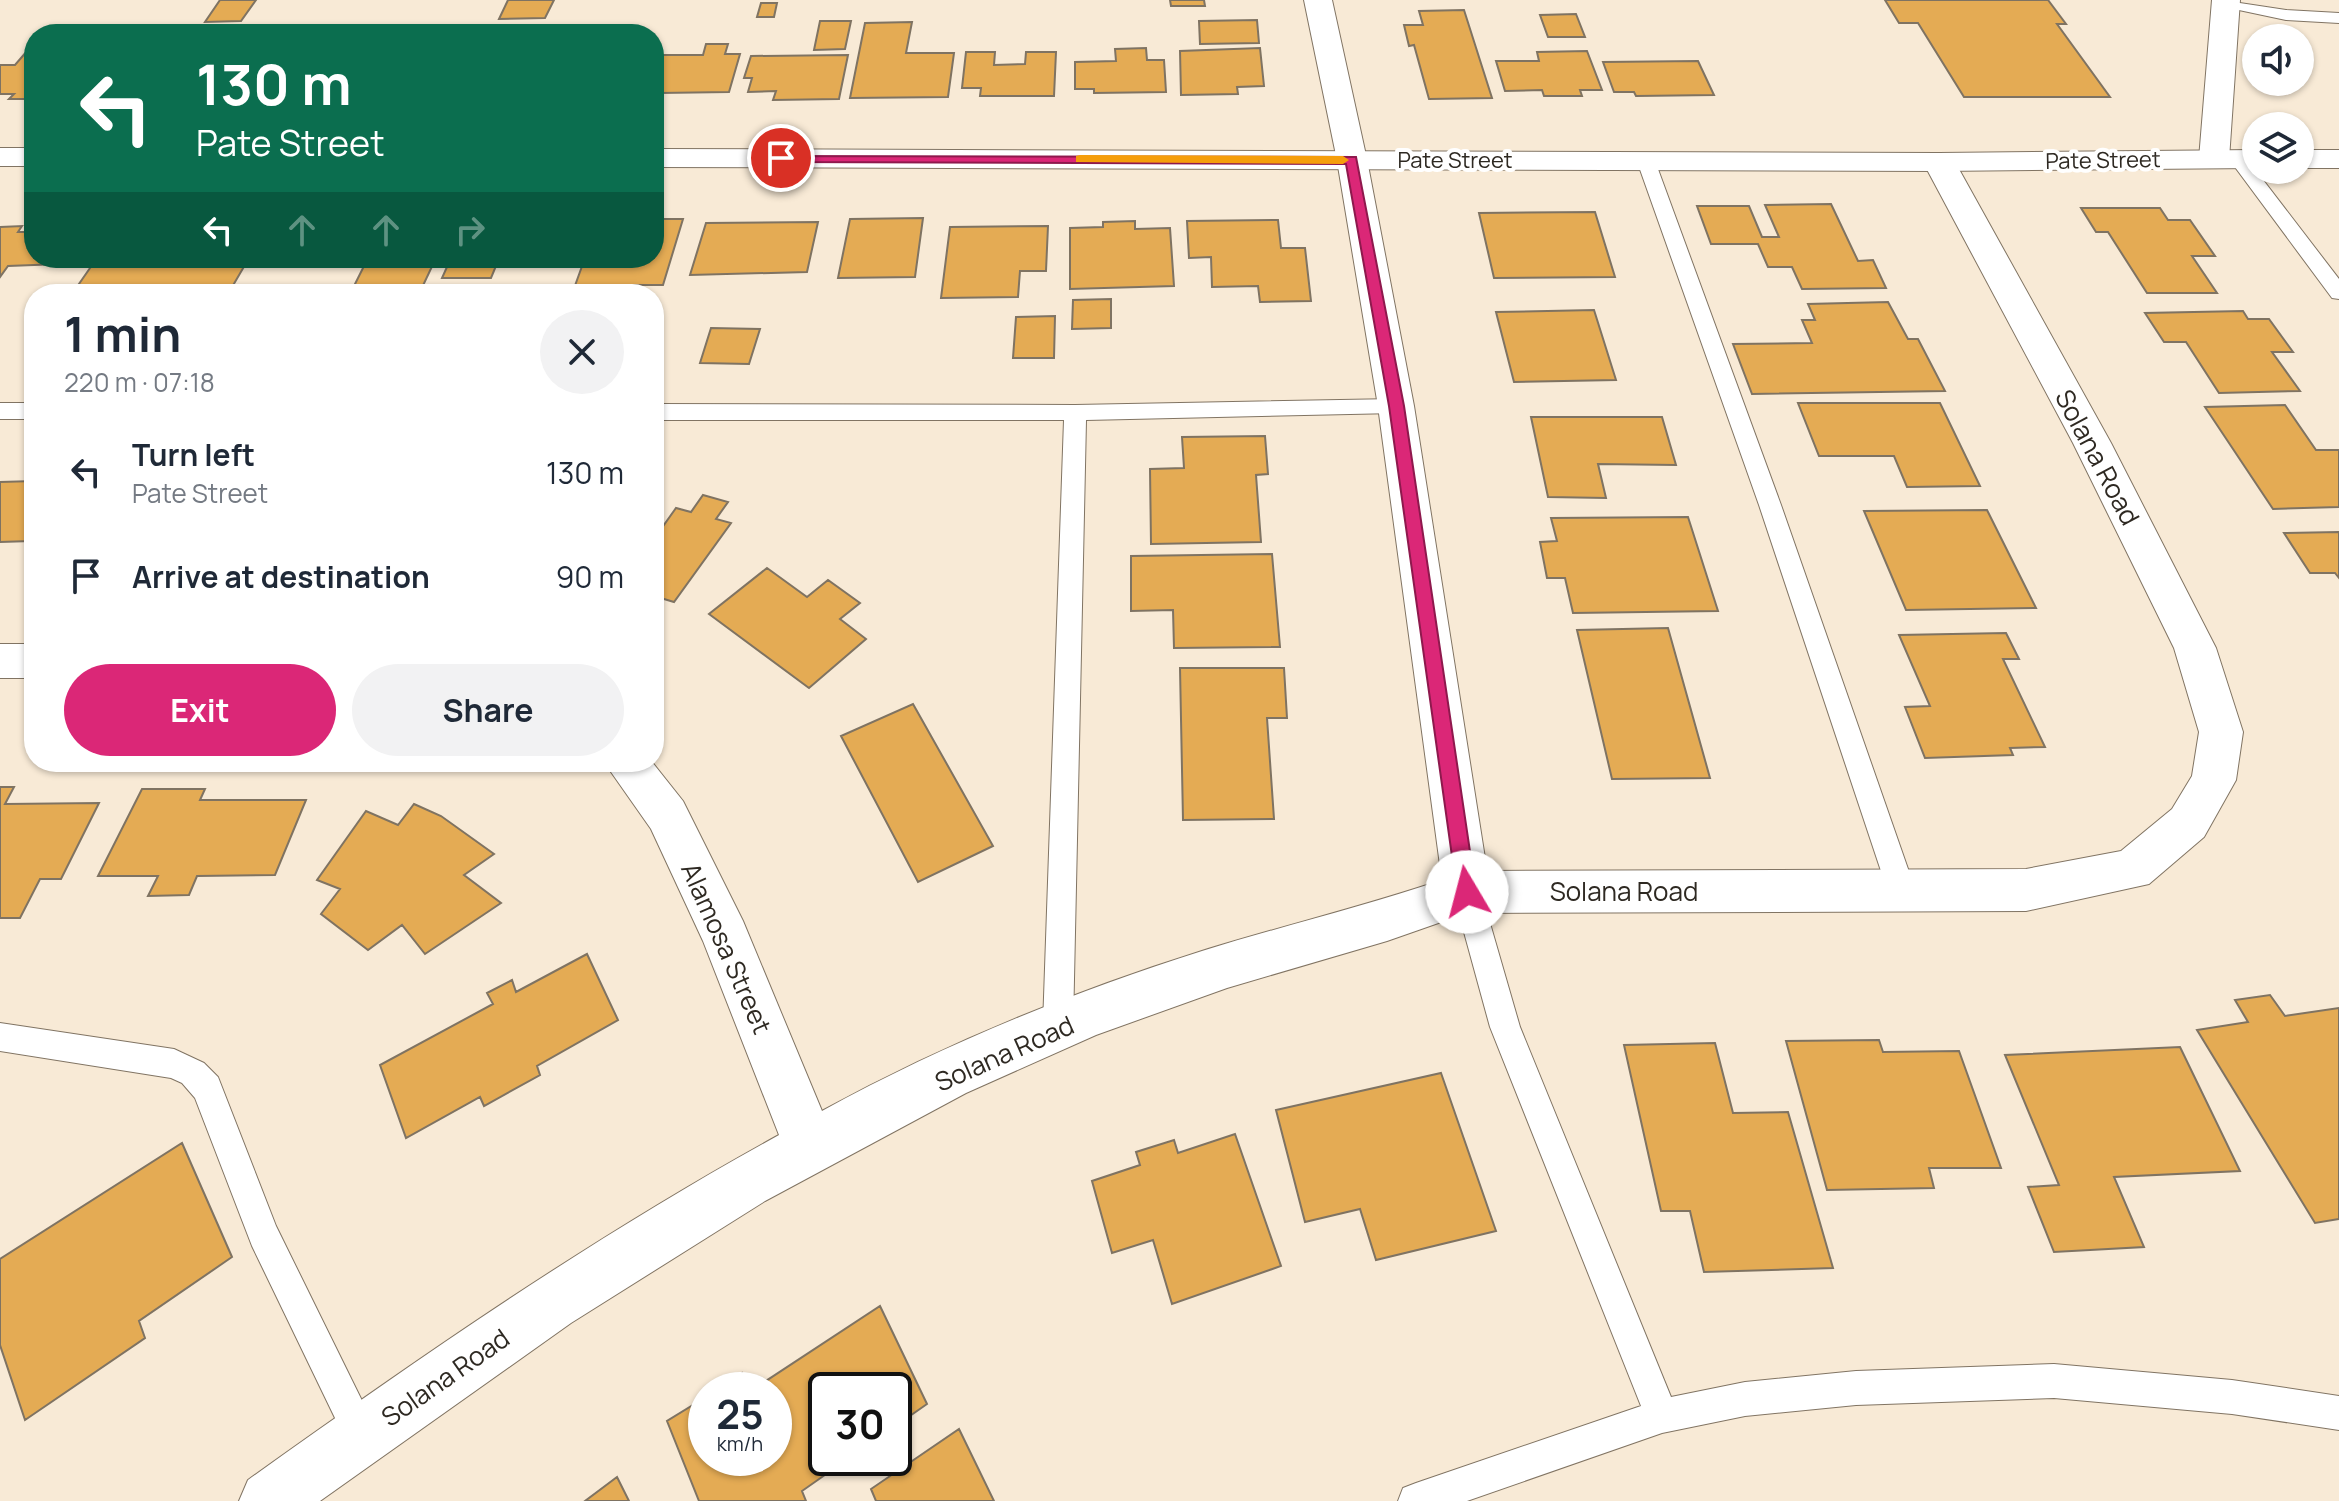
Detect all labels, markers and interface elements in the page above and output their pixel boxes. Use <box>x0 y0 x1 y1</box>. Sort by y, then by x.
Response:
map controls <box>2242 24 2314 184</box>
button: sound <box>2242 24 2314 96</box>
text: 130 m <box>196 45 352 122</box>
icon: left <box>64 56 168 160</box>
button: layers <box>2242 112 2314 184</box>
text: Pate Street <box>196 118 385 167</box>
pin <box>747 124 815 192</box>
icon: arrive <box>759 136 803 180</box>
street label: Pate Street <box>2045 144 2161 176</box>
street label: Pate Street <box>1397 145 1513 175</box>
icon: left <box>196 208 240 252</box>
icon: ahead <box>280 208 324 252</box>
icon: ahead <box>364 208 408 252</box>
icon: right <box>448 208 492 252</box>
text: 1 min <box>64 301 181 366</box>
button: close <box>540 310 624 394</box>
text: 220 m · 07:18 <box>64 364 215 400</box>
street label: Solana Road <box>2047 383 2149 531</box>
text: Turn left <box>132 434 255 475</box>
icon: left <box>64 450 108 494</box>
text: 130 m <box>546 452 624 493</box>
text: Pate Street <box>132 475 268 511</box>
icon: arrive <box>64 554 108 598</box>
text: Arrive at destination <box>132 556 430 597</box>
text: 90 m <box>556 556 624 597</box>
button: Exit <box>64 664 336 756</box>
button: Share <box>352 664 624 756</box>
position arrow <box>1425 850 1509 934</box>
street label: Alamosa Street <box>673 857 781 1039</box>
street label: Solana Road <box>1550 873 1698 909</box>
street label: Solana Road <box>929 1006 1079 1100</box>
street label: Solana Road <box>374 1320 516 1434</box>
speed limit sign: 30 <box>808 1372 912 1476</box>
text: 25 <box>716 1386 764 1441</box>
text: km/h <box>717 1430 763 1457</box>

